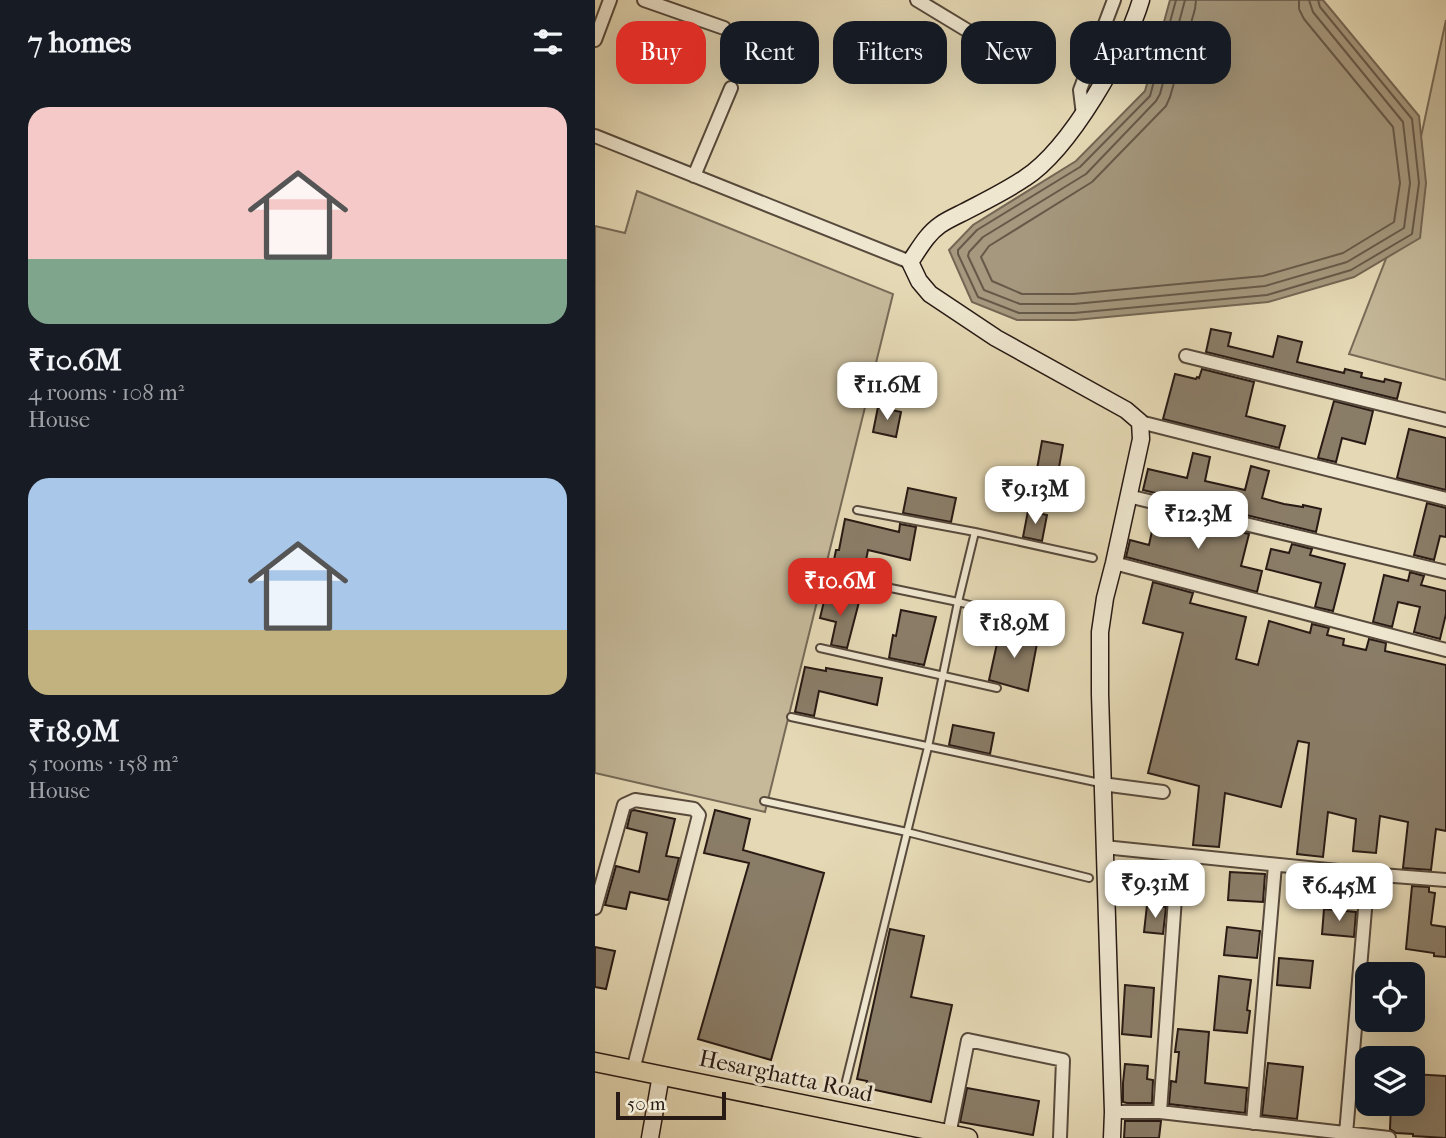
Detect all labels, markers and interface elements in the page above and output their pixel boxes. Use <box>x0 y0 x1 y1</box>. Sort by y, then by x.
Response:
chip: Buy <box>616 21 706 84</box>
chip: Rent <box>720 21 819 84</box>
chip: Filters <box>833 21 947 84</box>
chip: New <box>961 21 1056 84</box>
chip: Apartment <box>1070 21 1231 84</box>
icon: filters <box>529 23 567 61</box>
text: 7 homes <box>28 25 131 60</box>
icon: home <box>235 152 361 278</box>
text: ₹10.6M <box>28 343 122 378</box>
pin: ₹11.6M <box>830 362 944 422</box>
text: ₹11.6M <box>853 371 921 398</box>
text: 4 rooms · 108 m² <box>28 379 184 406</box>
text: House <box>28 406 90 433</box>
pin: ₹9.13M <box>978 466 1092 526</box>
text: ₹9.13M <box>1001 475 1069 502</box>
pin: ₹12.3M <box>1141 491 1255 551</box>
text: ₹12.3M <box>1164 500 1232 527</box>
icon: home <box>235 523 361 649</box>
pin: ₹10.6M <box>783 558 897 618</box>
text: ₹10.6M <box>804 567 876 594</box>
pin: ₹18.9M <box>957 600 1071 660</box>
text: ₹18.9M <box>979 609 1049 636</box>
text: ₹18.9M <box>28 714 120 749</box>
text: 5 rooms · 158 m² <box>28 750 178 777</box>
text: House <box>28 777 90 804</box>
pin: ₹9.31M <box>1098 860 1212 920</box>
pin: ₹6.45M <box>1282 864 1396 923</box>
text: ₹9.31M <box>1121 869 1189 896</box>
text: ₹6.45M <box>1302 872 1376 899</box>
map controls <box>1355 962 1425 1116</box>
button: locate <box>1355 962 1425 1032</box>
street label: Hesarghatta Road <box>697 1044 876 1108</box>
button: layers <box>1355 1046 1425 1116</box>
scale bar <box>616 1089 726 1121</box>
text: 50 m <box>627 1093 666 1115</box>

